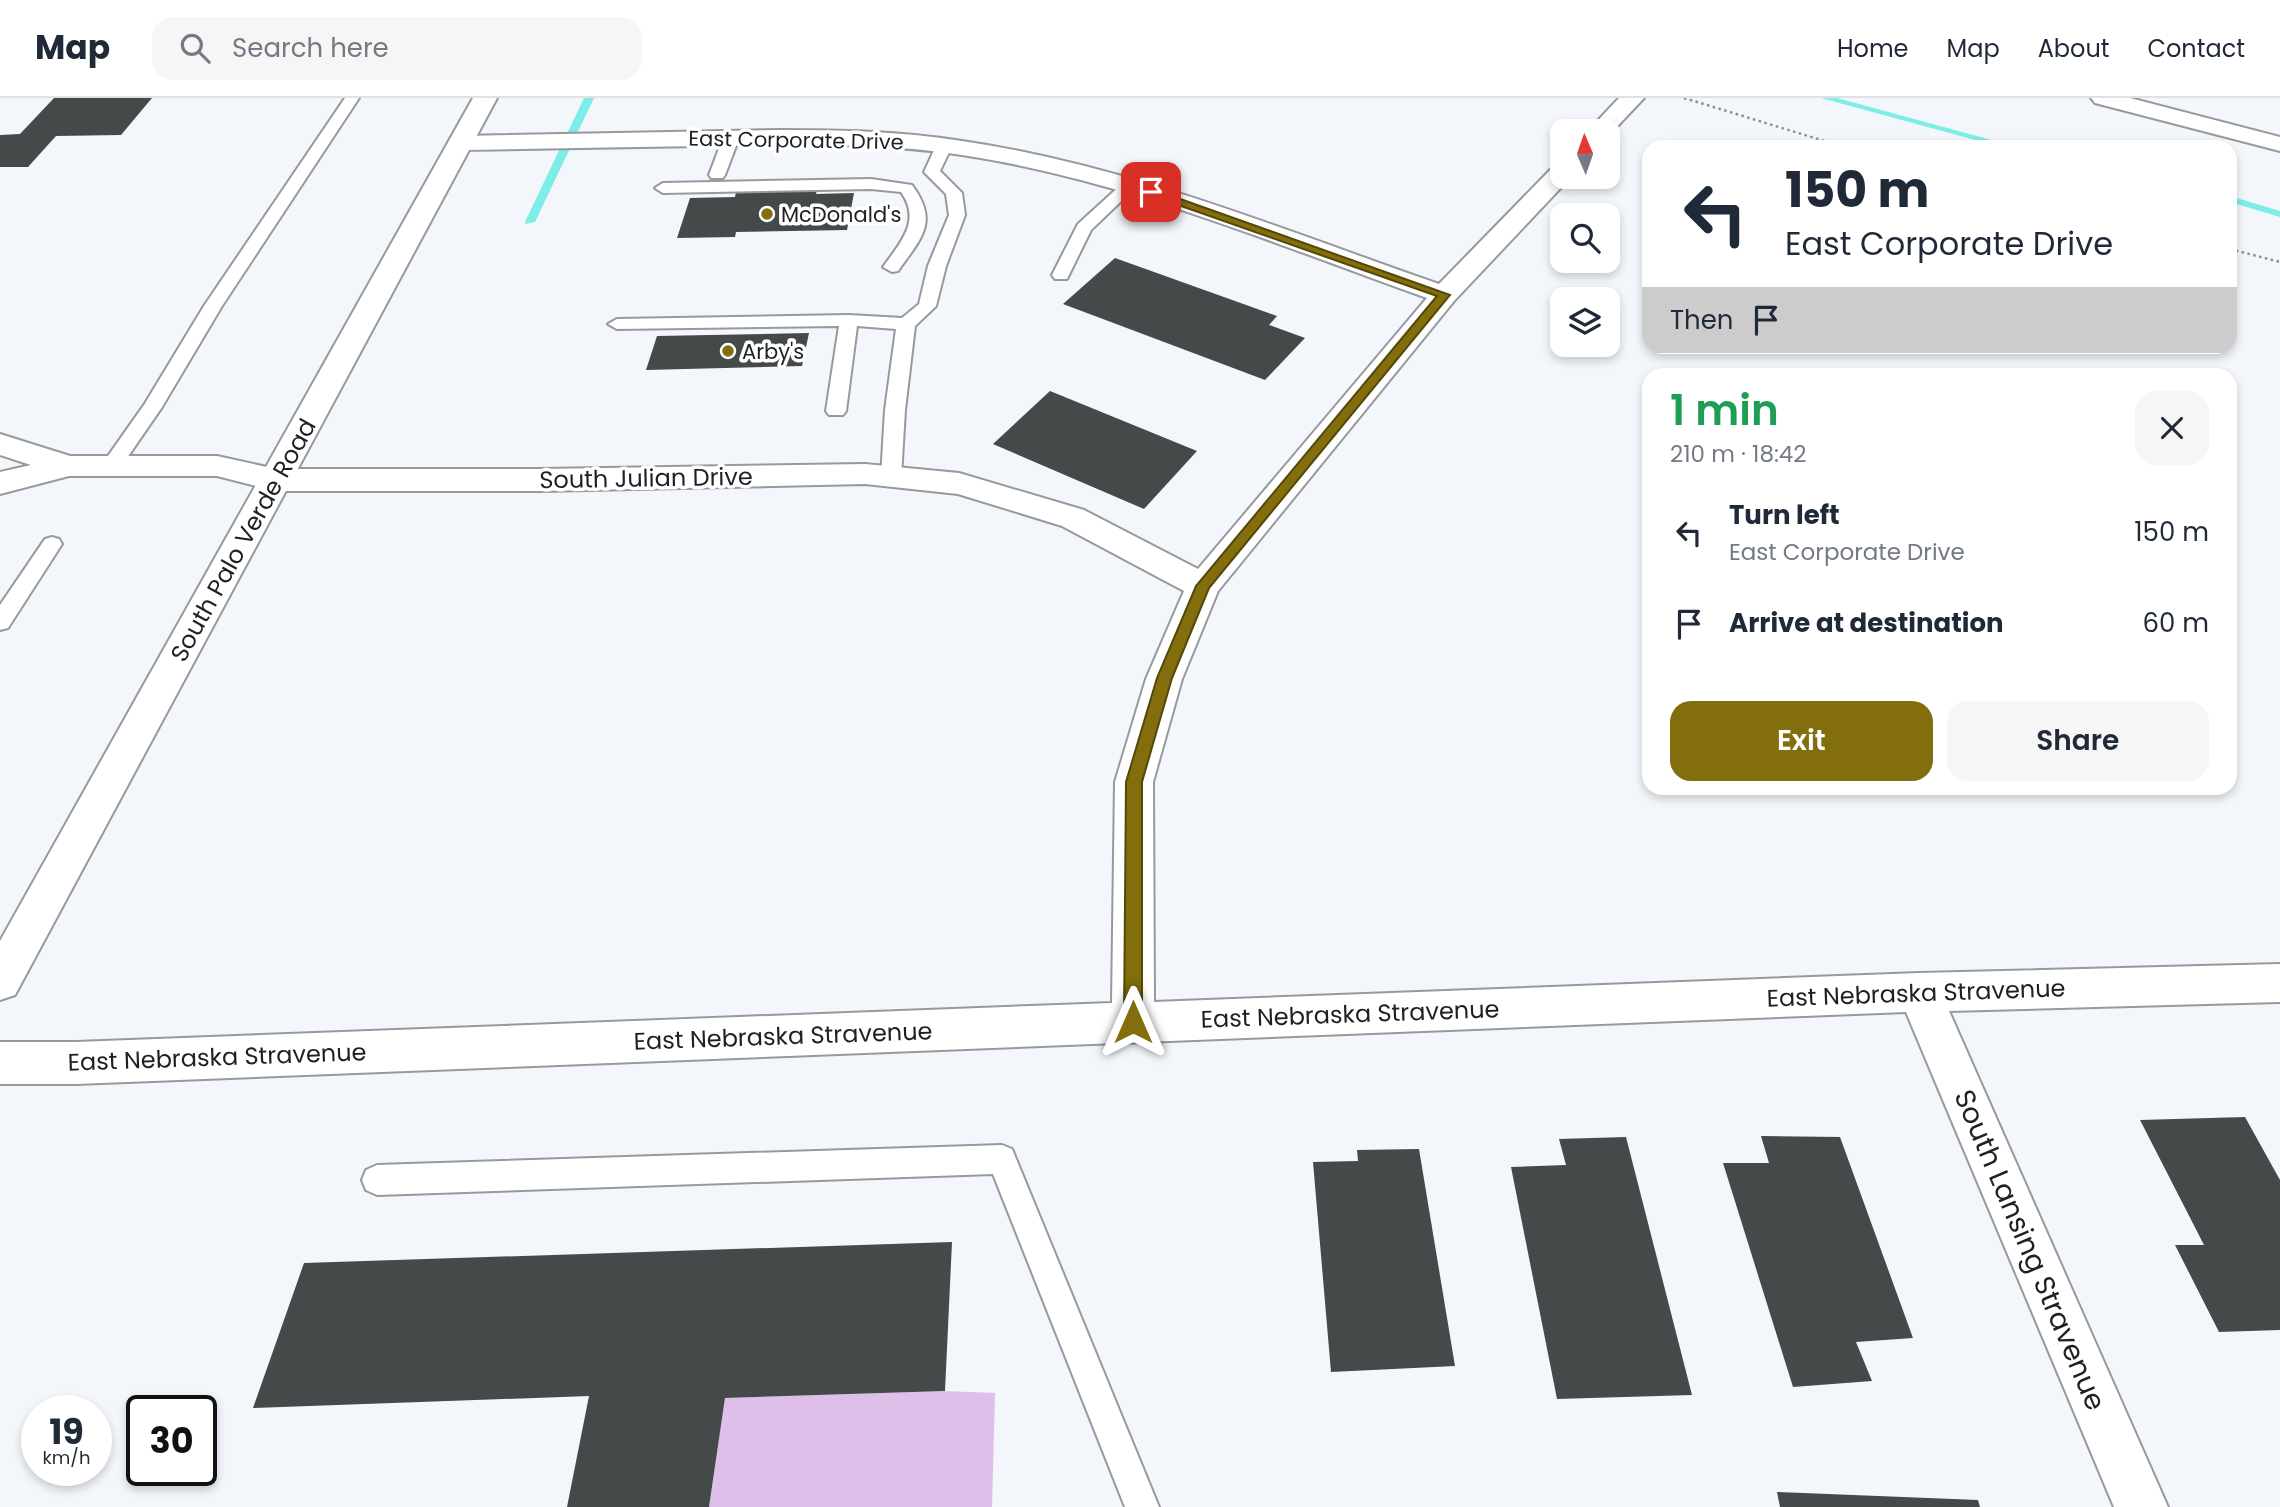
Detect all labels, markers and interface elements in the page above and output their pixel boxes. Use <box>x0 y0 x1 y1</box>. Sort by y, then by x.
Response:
search box <box>152 17 642 80</box>
text: Map <box>35 24 110 71</box>
icon: search <box>176 29 214 67</box>
text: Search here <box>232 30 389 66</box>
text: Home <box>1837 32 1909 65</box>
text: Map <box>1947 32 2000 65</box>
text: About <box>2038 32 2109 65</box>
text: Contact <box>2147 32 2245 65</box>
north arrow <box>1550 119 1620 189</box>
map controls <box>1550 119 1620 357</box>
street label: East Corporate Drive <box>688 124 904 156</box>
text: 150 m <box>1785 156 1930 224</box>
pin <box>1121 162 1181 222</box>
icon: left <box>1670 168 1761 259</box>
icon: arrive <box>1132 173 1170 211</box>
place label: McDonald's <box>781 200 901 229</box>
button: search <box>1550 203 1620 273</box>
marker: McDonald's <box>759 206 775 222</box>
text: East Corporate Drive <box>1785 221 2113 266</box>
button: layers <box>1550 287 1620 357</box>
icon: arrive <box>1747 301 1785 339</box>
text: Then <box>1670 302 1733 338</box>
place label: Arby's <box>742 337 804 366</box>
marker: Arby's <box>720 343 736 359</box>
text: 1 min <box>1670 381 1779 440</box>
button: close <box>2135 391 2209 465</box>
street label: South Palo Verde Road <box>162 413 324 667</box>
text: 210 m · 18:42 <box>1670 438 1806 470</box>
street label: South Julian Drive <box>539 460 753 496</box>
text: Turn left <box>1729 497 1840 533</box>
icon: left <box>1670 514 1708 552</box>
text: 150 m <box>2134 514 2209 550</box>
text: East Corporate Drive <box>1729 536 1965 568</box>
icon: arrive <box>1670 605 1708 643</box>
text: Arrive at destination <box>1729 605 2004 641</box>
text: 60 m <box>2142 605 2209 641</box>
button: Exit <box>1670 701 1933 781</box>
button: Share <box>1947 701 2209 781</box>
street label: East Nebraska Stravenue <box>1766 971 2066 1015</box>
position arrow <box>1096 985 1170 1059</box>
street label: East Nebraska Stravenue <box>1200 992 1500 1036</box>
street label: East Nebraska Stravenue <box>633 1014 933 1058</box>
street label: East Nebraska Stravenue <box>67 1035 367 1079</box>
street label: South Lansing Stravenue <box>1945 1084 2115 1416</box>
speed limit sign: 30 <box>126 1395 217 1486</box>
text: 19 <box>49 1407 84 1456</box>
text: km/h <box>43 1445 90 1470</box>

